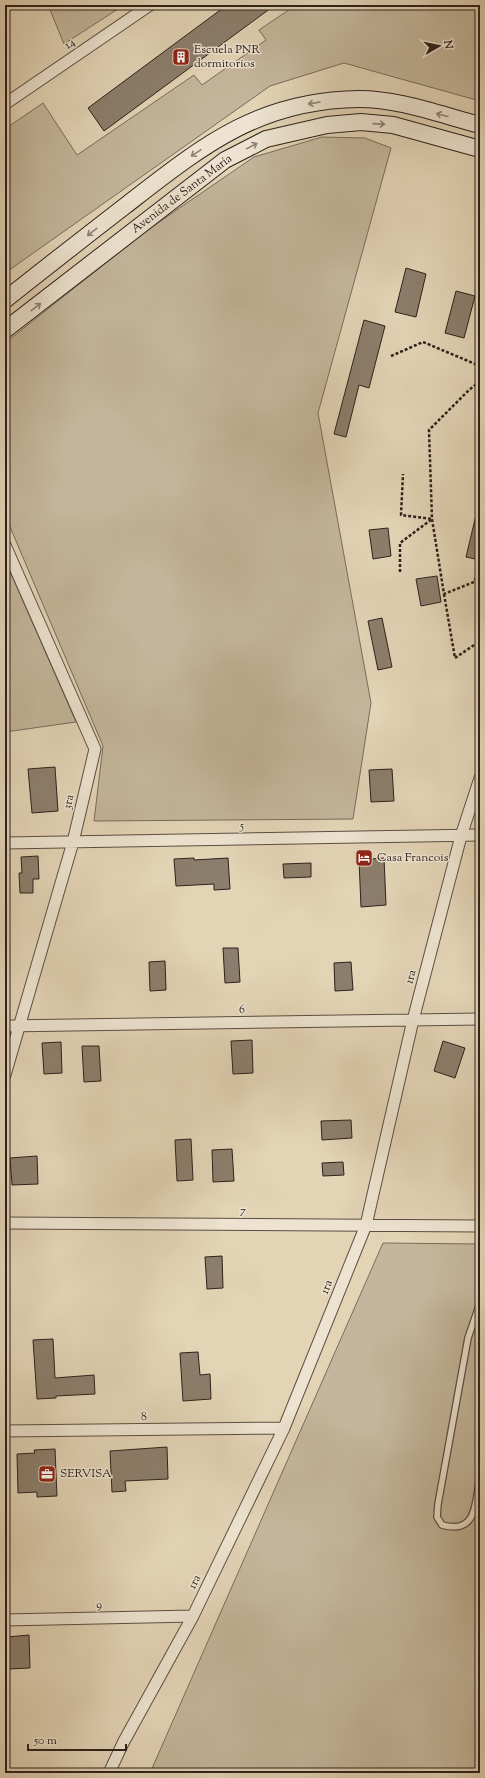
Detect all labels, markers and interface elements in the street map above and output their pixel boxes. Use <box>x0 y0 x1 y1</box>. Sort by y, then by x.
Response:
north arrow <box>419 26 459 66</box>
street label: 14 <box>61 34 79 54</box>
text: N <box>439 38 457 50</box>
place label: Escuela PNR dormitorios <box>194 41 260 73</box>
building icon: Escuela PNR dormitorios <box>171 47 191 67</box>
one-way arrow <box>308 99 321 107</box>
one-way arrow <box>436 111 449 118</box>
one-way arrow <box>372 120 385 127</box>
one-way arrow <box>246 142 258 149</box>
one-way arrow <box>191 149 202 157</box>
street label: Avenida de Santa María <box>128 150 237 238</box>
one-way arrow <box>87 227 98 236</box>
one-way arrow <box>30 302 41 311</box>
street label: 3ra <box>59 792 80 811</box>
street label: 5 <box>239 817 244 835</box>
hotel icon: Casa Francois <box>354 848 374 868</box>
place label: Casa Francois <box>377 849 449 867</box>
street label: 1ra <box>400 967 422 986</box>
street label: 6 <box>239 1001 245 1019</box>
street label: 7 <box>240 1202 246 1220</box>
street label: 1ra <box>316 1277 338 1297</box>
street label: 8 <box>141 1408 147 1426</box>
office icon: SERVISA <box>37 1464 57 1484</box>
place label: SERVISA <box>60 1465 112 1483</box>
street label: 1ra <box>184 1571 206 1592</box>
street label: 9 <box>96 1596 102 1614</box>
scale bar <box>28 1726 126 1752</box>
text: 50 m <box>33 1732 57 1750</box>

